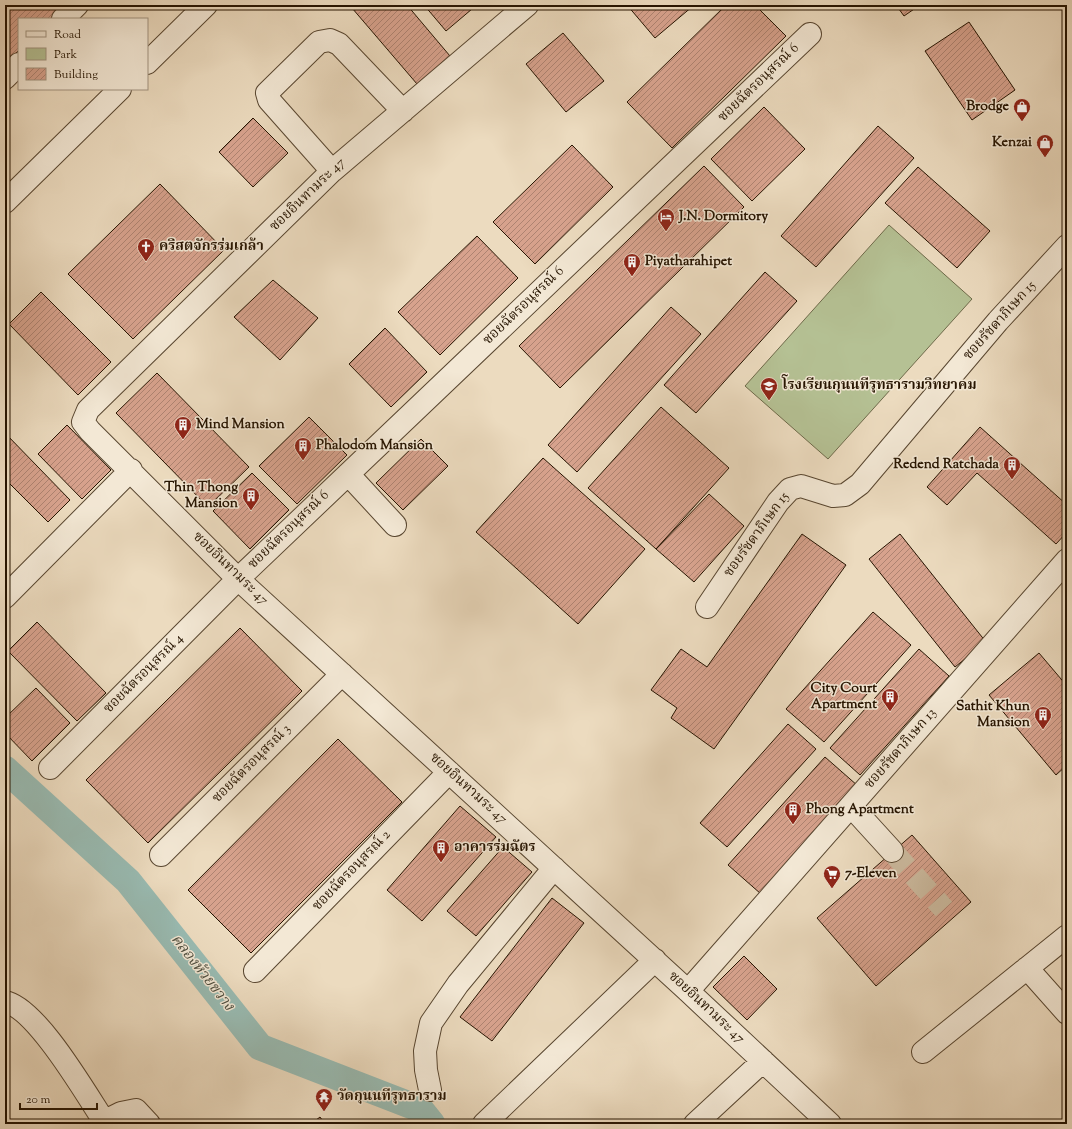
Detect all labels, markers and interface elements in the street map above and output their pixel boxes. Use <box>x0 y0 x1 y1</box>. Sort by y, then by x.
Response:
legend <box>18 18 148 90</box>
text: Road <box>54 26 81 44</box>
street label: ซอยฉัตรอนุสรณ์ 6 <box>713 38 804 127</box>
text: Park <box>54 46 77 64</box>
text: Building <box>54 66 98 84</box>
place label: Brodge <box>966 97 1009 117</box>
shop icon: Brodge <box>1012 97 1032 122</box>
place label: Kenzai <box>992 133 1032 153</box>
shop icon: Kenzai <box>1035 133 1055 158</box>
street label: ซอยอินทามระ 47 <box>266 154 350 236</box>
hotel icon: J.N. Dormitory <box>656 207 676 232</box>
place label: J.N. Dormitory <box>678 207 768 227</box>
church icon: คริสตจักรร่มเกล้า <box>136 237 156 262</box>
place label: คริสตจักรร่มเกล้า <box>159 237 264 257</box>
building icon: Piyatharahipet <box>622 252 642 277</box>
place label: Piyatharahipet <box>645 252 732 272</box>
street label: ซอยฉัตรอนุสรณ์ 6 <box>478 261 569 350</box>
street label: ซอยรัชดาภิเษก 15 <box>959 277 1041 365</box>
place label: โรงเรียนกุนนทีรุทธารามวิทยาคม <box>781 374 977 396</box>
school or university icon: โรงเรียนกุนนทีรุทธารามวิทยาคม <box>759 376 779 401</box>
building icon: Mind Mansion <box>173 415 193 440</box>
place label: Mind Mansion <box>196 415 286 435</box>
building icon: Phalodom Mansion <box>293 436 313 461</box>
place label: Phalodom Mansion <box>316 436 434 456</box>
place label: Redend Ratchada <box>893 455 1000 475</box>
building icon: Redend Ratchada <box>1002 455 1022 480</box>
place label: Thin Thong Mansion <box>164 478 239 514</box>
street label: ซอยฉัตรอนุสรณ์ 6 <box>243 485 334 574</box>
building icon: Thin Thong Mansion <box>241 486 261 511</box>
street label: ซอยรัชดาภิเษก 15 <box>719 488 795 582</box>
street label: ซอยอินทามระ 47 <box>188 528 272 610</box>
street label: ซอยฉัตรอนุสรณ์ 4 <box>99 629 189 719</box>
place label: City Court Apartment <box>811 679 877 715</box>
building icon: City Court Apartment <box>880 687 900 712</box>
place label: Sathit Khun Mansion <box>956 697 1031 733</box>
street label: ซอยรัชดาภิเษก 13 <box>860 704 942 794</box>
building icon: Sathit Khun Mansion <box>1033 705 1053 730</box>
street label: ซอยฉัตรอนุสรณ์ 3 <box>207 719 296 808</box>
street label: ซอยอินทามระ 47 <box>425 749 511 829</box>
building icon: Phong Apartment <box>783 800 803 825</box>
place label: Phong Apartment <box>806 800 914 820</box>
street label: ซอยฉัตรอนุสรณ์ 2 <box>307 825 396 916</box>
building icon: อาคารร่มฉัตร <box>431 838 451 863</box>
place label: อาคารร่มฉัตร <box>454 838 536 858</box>
supermarket icon: 7-Eleven <box>822 864 842 889</box>
place label: 7-Eleven <box>845 864 897 884</box>
water label: คลองห้วยขวาง <box>165 930 239 1016</box>
street label: ซอยอินทามระ 47 <box>663 967 749 1049</box>
scale bar <box>20 1085 97 1111</box>
temple icon: วัดกุนนทีรุทธาราม <box>314 1087 334 1112</box>
place label: วัดกุนนทีรุทธาราม <box>337 1087 447 1107</box>
text: 20 m <box>26 1091 51 1109</box>

